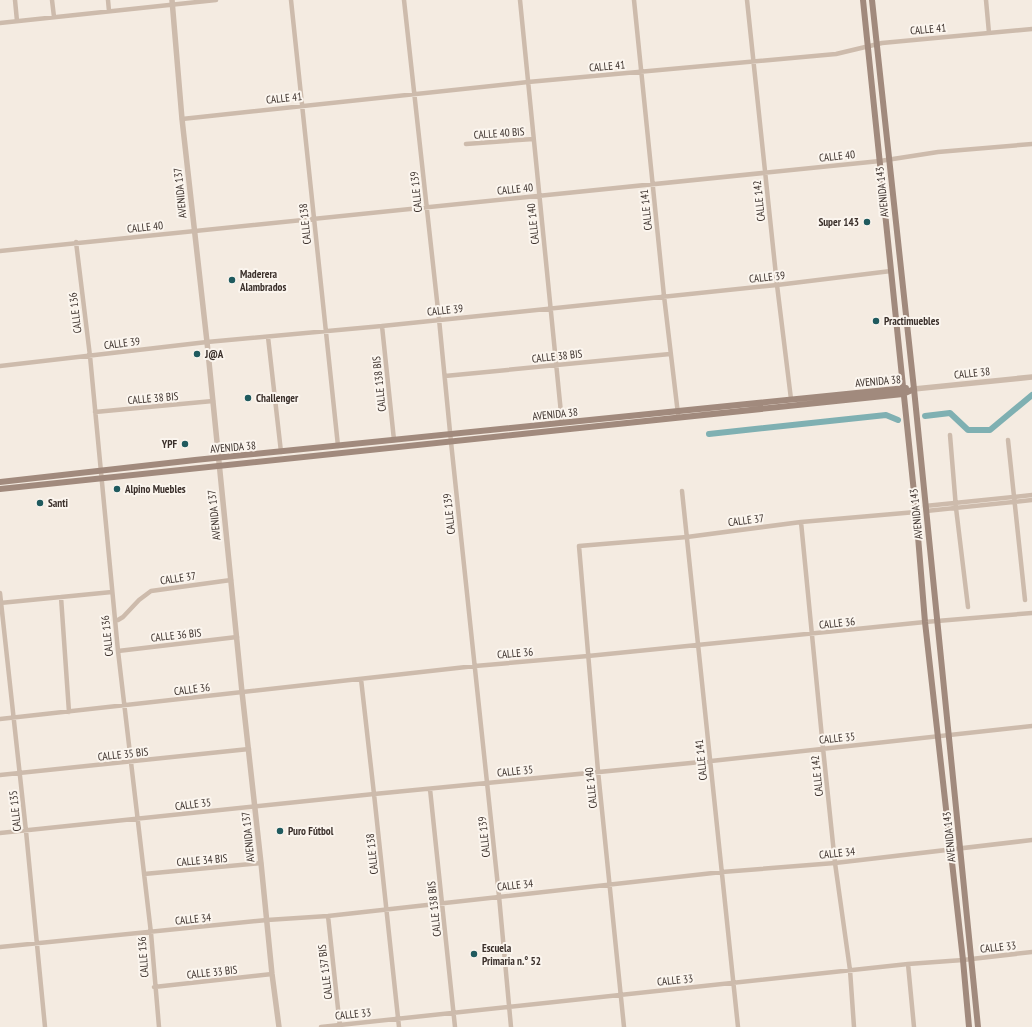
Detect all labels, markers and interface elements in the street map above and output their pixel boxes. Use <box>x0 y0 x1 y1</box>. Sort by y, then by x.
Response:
street label: CALLE 41 <box>909 20 947 38</box>
street label: CALLE 41 <box>588 57 626 75</box>
street label: CALLE 41 <box>265 89 303 107</box>
street label: CALLE 40 BIS <box>473 124 525 142</box>
street label: CALLE 40 <box>818 147 856 165</box>
street label: AVENIDA 143 <box>872 166 892 218</box>
street label: AVENIDA 137 <box>170 167 190 219</box>
street label: CALLE 139 <box>407 171 425 213</box>
street label: CALLE 40 <box>496 180 534 198</box>
street label: CALLE 142 <box>750 180 768 222</box>
street label: CALLE 141 <box>637 189 655 231</box>
street label: CALLE 138 <box>296 203 314 245</box>
street label: CALLE 140 <box>524 203 542 245</box>
place label: Super 143 <box>818 215 859 229</box>
marker: Super 143 <box>862 217 872 227</box>
street label: CALLE 40 <box>126 218 164 236</box>
place label: Maderera Alambrados <box>239 267 286 294</box>
street label: CALLE 39 <box>748 268 786 286</box>
marker: Maderera Alambrados <box>227 275 237 285</box>
street label: CALLE 136 <box>66 292 84 334</box>
street label: CALLE 39 <box>426 301 464 319</box>
place label: Practimuebles <box>884 314 939 328</box>
marker: Practimuebles <box>871 316 881 326</box>
street label: CALLE 39 <box>103 334 141 352</box>
street label: CALLE 38 BIS <box>531 346 583 366</box>
place label: J@A <box>204 347 224 361</box>
marker: J@A <box>192 349 202 359</box>
street label: CALLE 138 BIS <box>369 355 389 412</box>
street label: CALLE 38 <box>953 364 991 382</box>
street label: AVENIDA 38 <box>855 372 901 390</box>
street label: CALLE 38 BIS <box>127 389 179 407</box>
place label: Challenger <box>256 391 299 405</box>
marker: Challenger <box>243 393 253 403</box>
street label: AVENIDA 38 <box>532 405 578 423</box>
place label: YPF <box>161 437 177 451</box>
street label: AVENIDA 38 <box>210 438 256 456</box>
marker: YPF <box>180 439 190 449</box>
place label: Alpino Muebles <box>124 482 186 496</box>
marker: Alpino Muebles <box>112 484 122 494</box>
street label: AVENIDA 143 <box>906 488 926 540</box>
street label: AVENIDA 137 <box>204 489 224 541</box>
street label: CALLE 139 <box>440 493 458 535</box>
place label: Santi <box>48 496 69 510</box>
marker: Santi <box>35 498 45 508</box>
street label: CALLE 37 <box>727 511 765 529</box>
street label: CALLE 37 <box>159 569 197 587</box>
street label: CALLE 36 <box>818 614 856 632</box>
street label: CALLE 136 <box>98 615 116 657</box>
street label: CALLE 36 BIS <box>150 625 202 645</box>
street label: CALLE 36 <box>496 644 534 662</box>
street label: CALLE 36 <box>173 680 211 698</box>
street label: CALLE 35 <box>818 729 856 747</box>
street label: CALLE 141 <box>692 739 710 781</box>
street label: CALLE 35 BIS <box>97 744 149 764</box>
street label: CALLE 142 <box>808 755 826 797</box>
street label: CALLE 35 <box>496 762 534 780</box>
street label: CALLE 140 <box>582 767 600 809</box>
street label: CALLE 135 <box>6 790 24 832</box>
street label: CALLE 35 <box>174 795 212 813</box>
street label: AVENIDA 137 <box>238 811 258 863</box>
street label: AVENIDA 143 <box>939 811 959 863</box>
street label: CALLE 139 <box>475 816 493 858</box>
place label: Puro Fútbol <box>288 824 334 838</box>
marker: Puro Fútbol <box>275 826 285 836</box>
street label: CALLE 138 <box>363 833 381 875</box>
street label: CALLE 34 <box>818 844 856 862</box>
street label: CALLE 34 BIS <box>176 851 228 869</box>
street label: CALLE 34 <box>496 876 534 894</box>
street label: CALLE 138 BIS <box>424 880 444 937</box>
street label: CALLE 34 <box>174 910 212 928</box>
street label: CALLE 136 <box>135 936 151 978</box>
street label: CALLE 33 <box>979 938 1017 956</box>
place label: Escuela Primaria n.° 52 <box>482 941 541 968</box>
street label: CALLE 137 BIS <box>315 943 335 1000</box>
marker: Escuela Primaria n.° 52 <box>469 949 479 959</box>
street label: CALLE 33 BIS <box>186 962 238 982</box>
street label: CALLE 33 <box>656 971 694 989</box>
street label: CALLE 33 <box>334 1005 372 1023</box>

